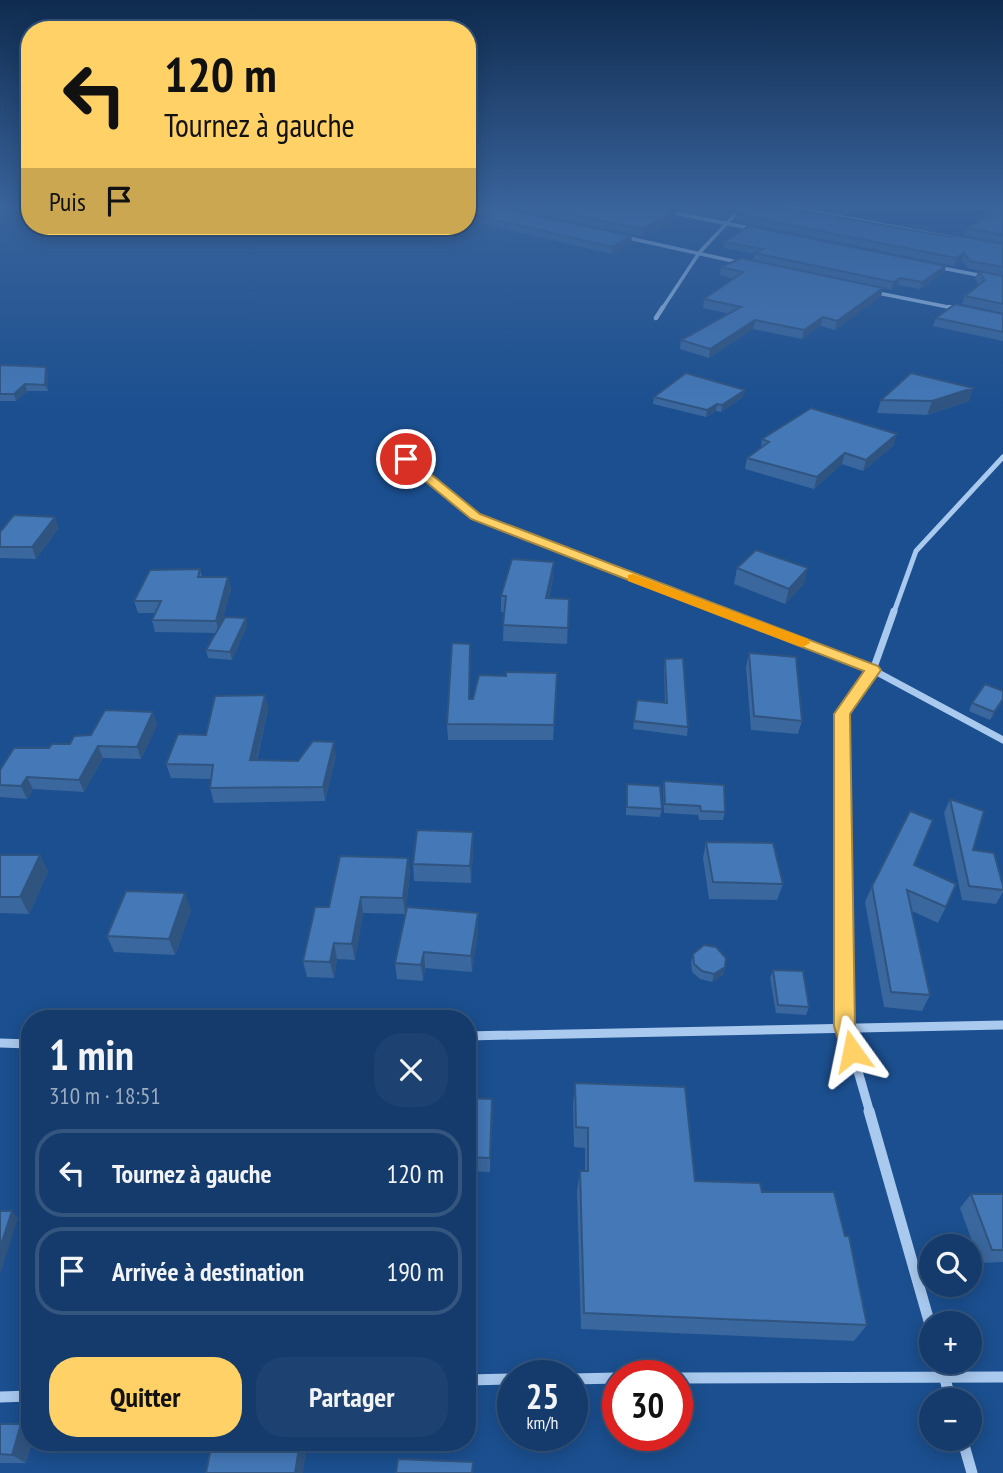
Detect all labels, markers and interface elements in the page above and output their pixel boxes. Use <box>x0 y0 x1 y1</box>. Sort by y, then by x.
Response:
text: 120 m <box>164 42 277 106</box>
icon: left <box>49 49 140 140</box>
text: Tournez à gauche <box>164 104 355 146</box>
icon: arrive <box>100 182 138 220</box>
text: Puis <box>49 185 86 218</box>
pin <box>376 429 436 489</box>
icon: arrive <box>387 440 425 478</box>
position arrow <box>815 1014 889 1088</box>
text: 1 min <box>49 1027 134 1082</box>
button: close <box>374 1033 448 1107</box>
text: 310 m · 18:51 <box>49 1081 161 1110</box>
icon: left <box>53 1154 91 1192</box>
text: Tournez à gauche <box>112 1157 272 1190</box>
text: 120 m <box>386 1157 444 1190</box>
map controls <box>919 1234 982 1451</box>
button: search <box>919 1234 982 1297</box>
icon: arrive <box>53 1252 91 1290</box>
text: Arrivée à destination <box>112 1255 304 1288</box>
text: 190 m <box>386 1255 444 1288</box>
button: + <box>919 1311 982 1374</box>
button: Quitter <box>49 1357 242 1437</box>
button: Partager <box>256 1357 448 1437</box>
speed limit sign: 30 <box>602 1360 693 1451</box>
text: 25 <box>526 1373 559 1419</box>
button: − <box>919 1388 982 1451</box>
text: km/h <box>527 1411 558 1434</box>

